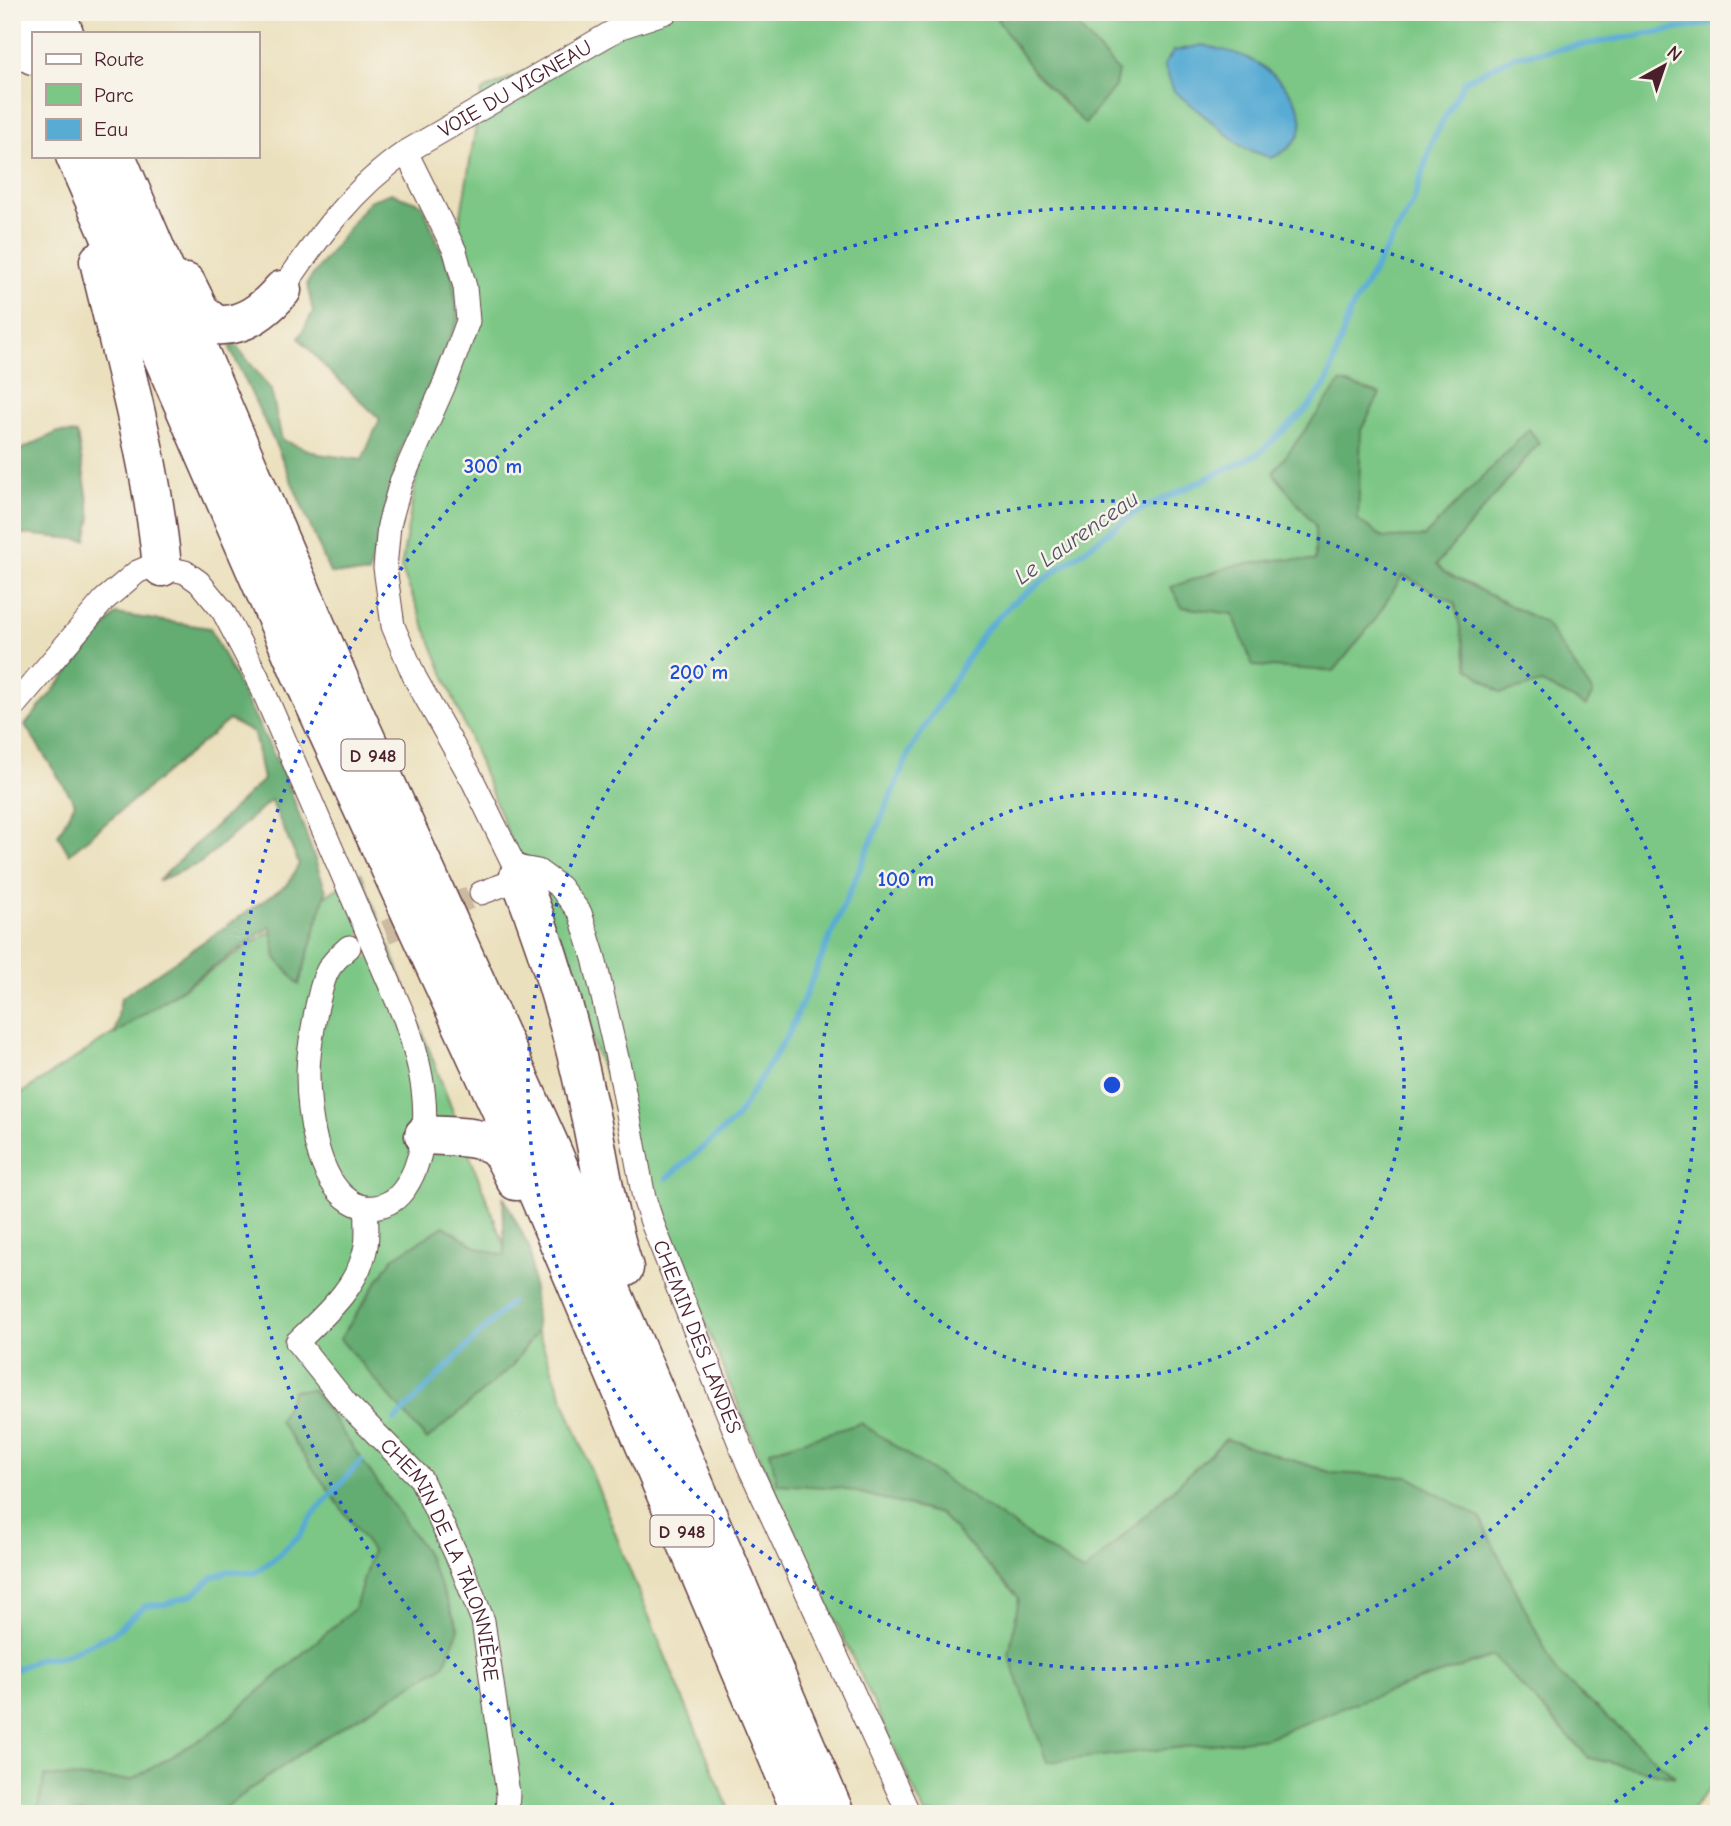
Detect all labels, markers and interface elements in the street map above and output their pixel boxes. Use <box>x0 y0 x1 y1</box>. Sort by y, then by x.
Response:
legend <box>32 32 259 158</box>
north arrow <box>1630 32 1700 102</box>
street label: VOIE DU VIGNEAU <box>434 35 596 142</box>
text: N <box>1662 41 1686 66</box>
text: Route <box>94 47 144 71</box>
text: Parc <box>94 83 134 107</box>
text: Eau <box>94 117 128 141</box>
text: 300 m <box>464 454 522 478</box>
water label: Le Laurenceau <box>1009 485 1143 590</box>
text: 200 m <box>670 660 728 684</box>
road number: D 948 <box>342 740 404 770</box>
text: 100 m <box>878 867 934 891</box>
centre of rings <box>1100 1073 1124 1097</box>
street label: CHEMIN DES LANDES <box>648 1237 747 1437</box>
street label: CHEMIN DE LA TALONNIÈRE <box>375 1433 504 1683</box>
road number: D 948 <box>650 1516 714 1546</box>

